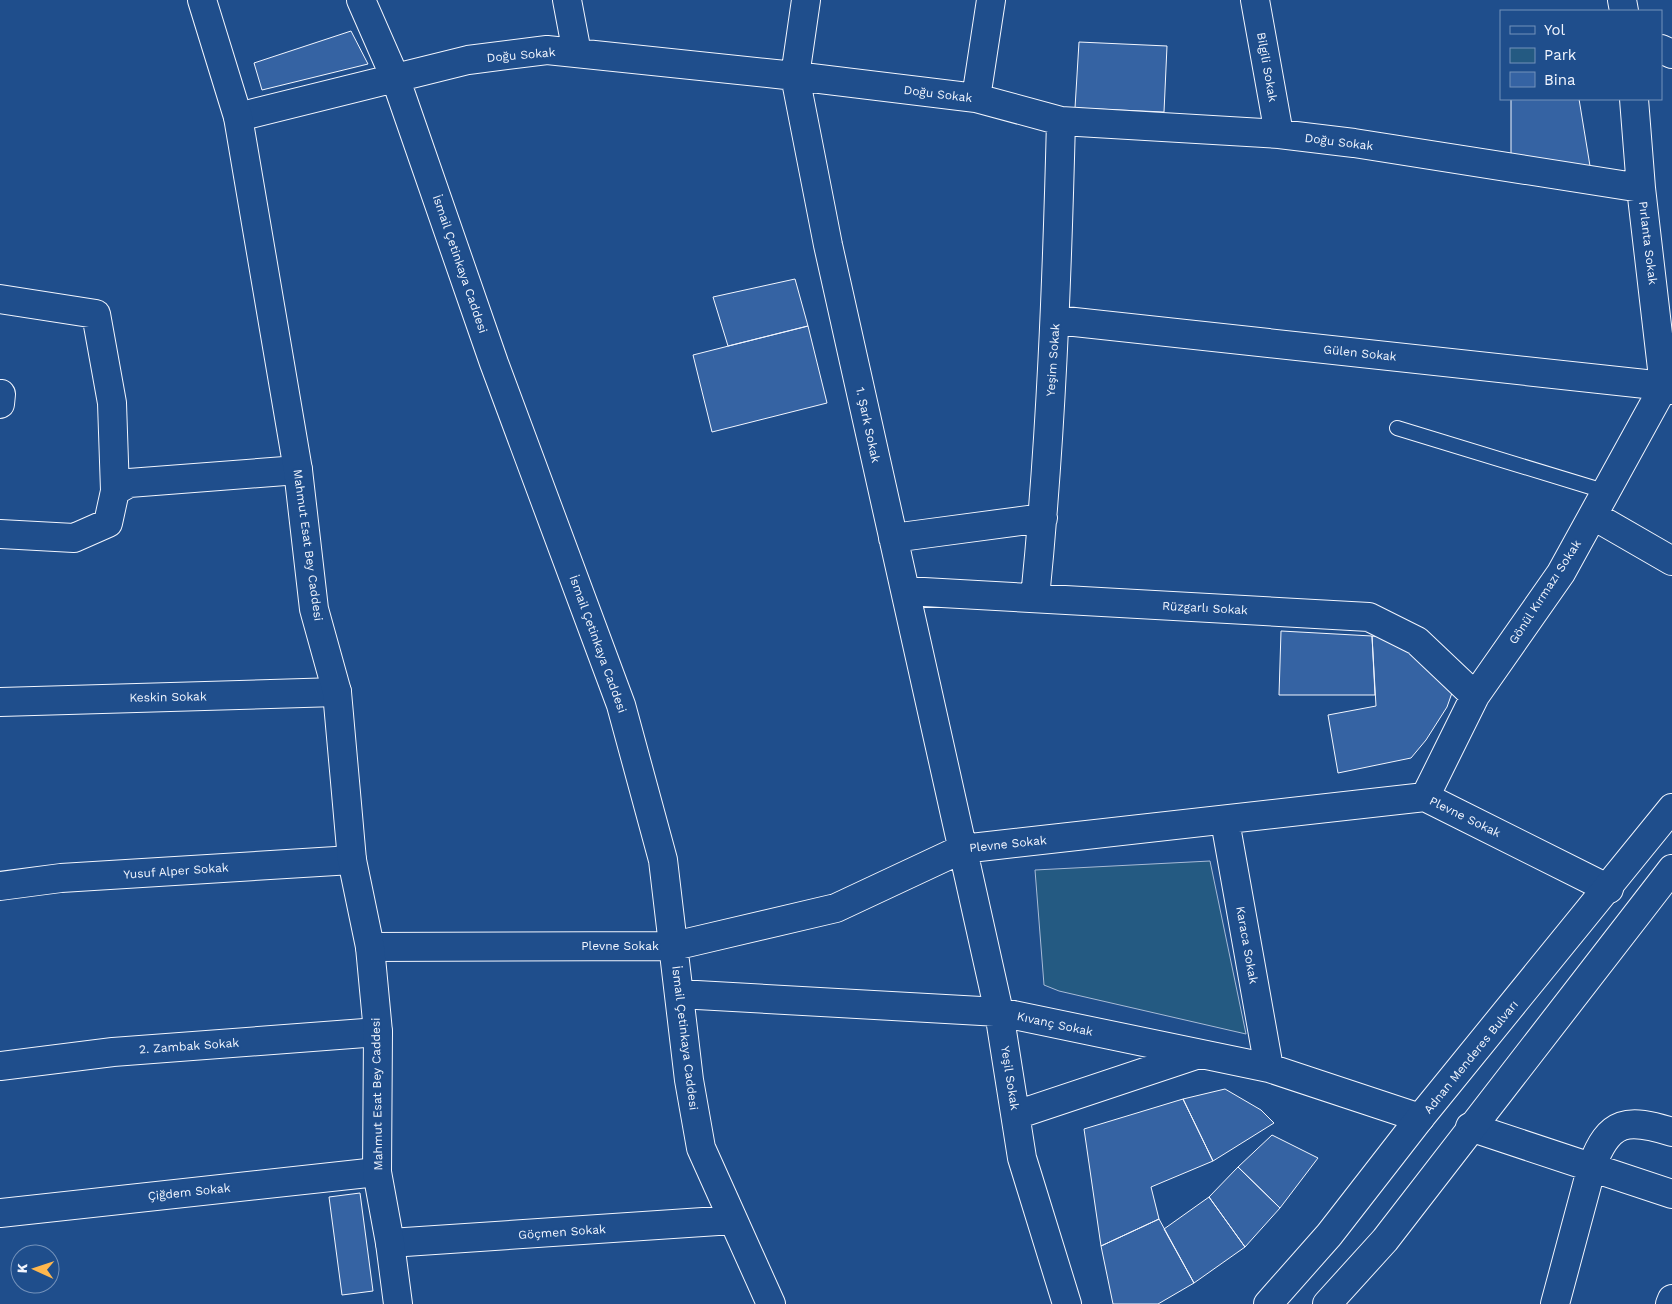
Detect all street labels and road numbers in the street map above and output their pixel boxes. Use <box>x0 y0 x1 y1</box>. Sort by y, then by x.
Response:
street label: Bilgili Sokak <box>1254 31 1280 103</box>
street label: Doğu Sokak <box>486 45 556 65</box>
street label: Doğu Sokak <box>903 83 973 105</box>
street label: Doğu Sokak <box>1304 131 1374 153</box>
street label: İsmail Çetinkaya Caddesi <box>430 193 490 335</box>
street label: Pırlanta Sokak <box>1636 200 1660 286</box>
street label: Yeşim Sokak <box>1043 323 1063 397</box>
street label: Gülen Sokak <box>1323 342 1397 364</box>
street label: 1. Şark Sokak <box>853 386 883 464</box>
street label: Mahmut Esat Bey Caddesi <box>290 468 326 622</box>
street label: Gönül Kırmazı Sokak <box>1506 537 1584 647</box>
street label: İsmail Çetinkaya Caddesi <box>567 573 629 715</box>
street label: Rüzgarlı Sokak <box>1162 599 1248 617</box>
street label: Keskin Sokak <box>129 689 207 705</box>
street label: Plevne Sokak <box>1427 794 1503 840</box>
street label: Plevne Sokak <box>969 833 1048 855</box>
street label: Yusuf Alper Sokak <box>123 860 229 882</box>
street label: Karaca Sokak <box>1233 905 1261 985</box>
street label: Plevne Sokak <box>581 939 659 953</box>
street label: İsmail Çetinkaya Caddesi <box>669 965 701 1111</box>
street label: Adnan Menderes Bulvarı <box>1421 998 1521 1116</box>
street label: Kıvanç Sokak <box>1016 1009 1094 1039</box>
street label: Mahmut Esat Bey Caddesi <box>369 1017 385 1171</box>
street label: 2. Zambak Sokak <box>139 1036 240 1056</box>
street label: Yeşil Sokak <box>998 1045 1022 1111</box>
street label: Çiğdem Sokak <box>147 1181 231 1203</box>
street label: Göçmen Sokak <box>518 1222 606 1242</box>

